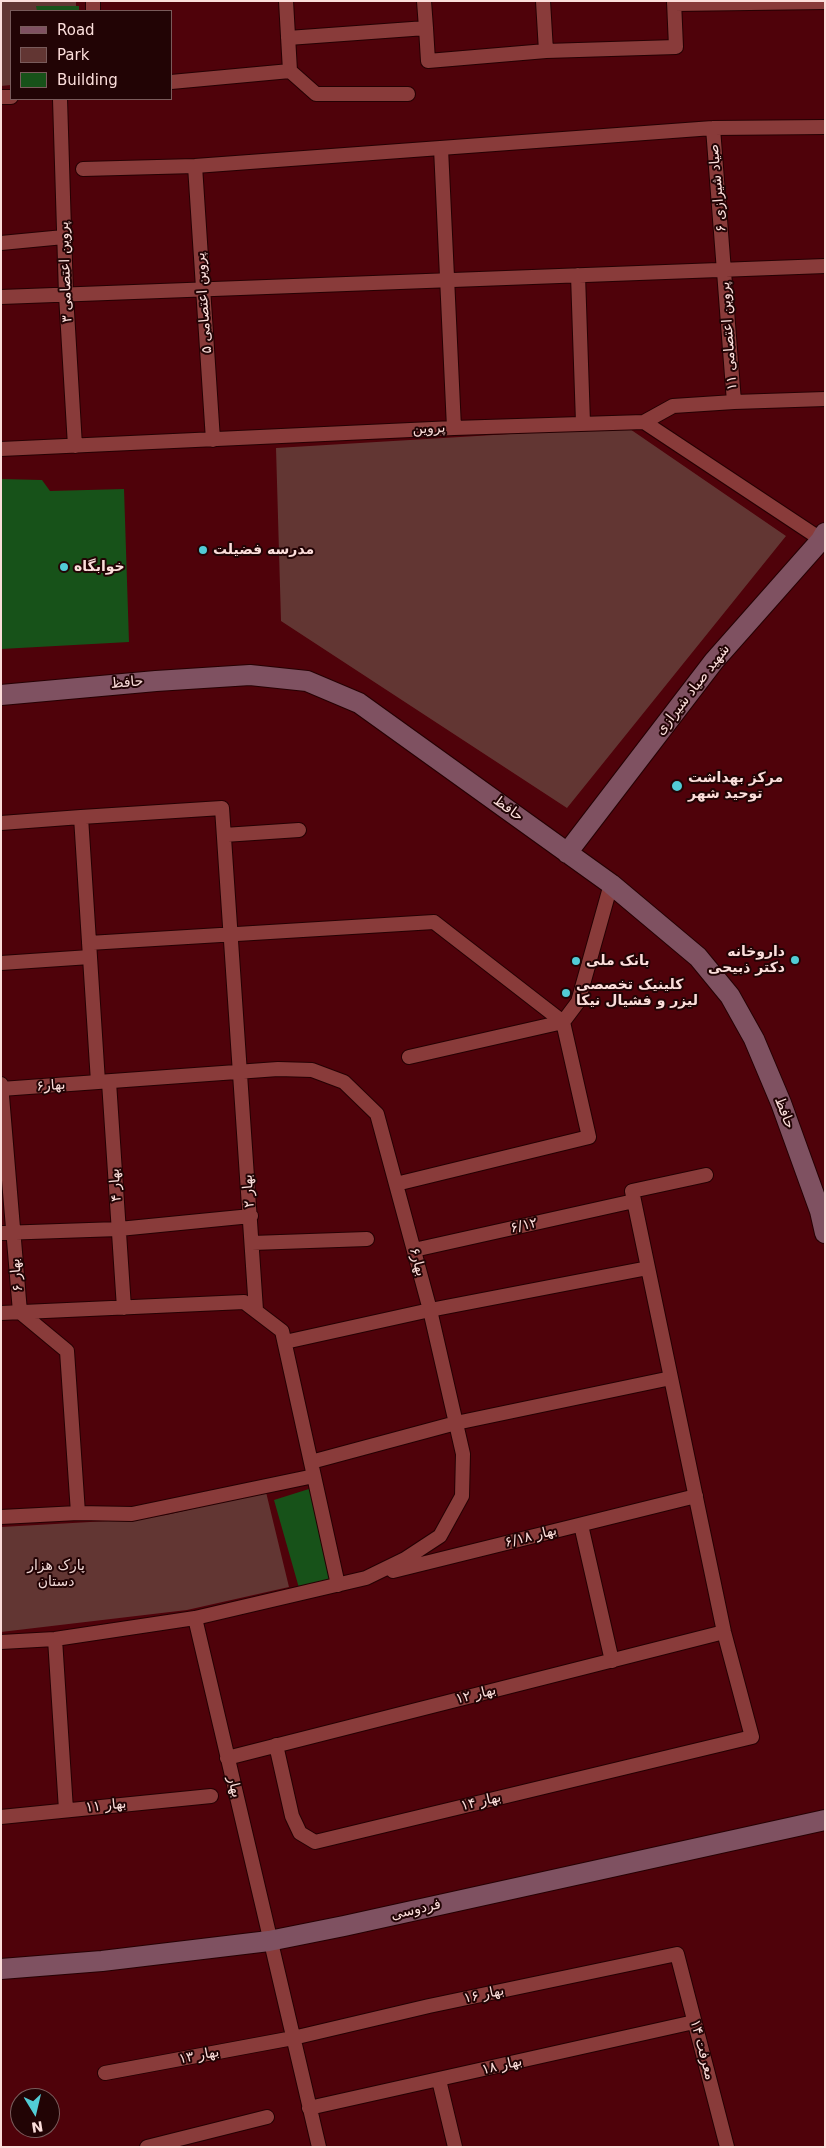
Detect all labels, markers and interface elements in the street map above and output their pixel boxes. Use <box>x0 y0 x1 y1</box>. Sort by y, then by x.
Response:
legend <box>10 10 172 100</box>
text: Road <box>57 21 95 39</box>
text: Park <box>57 46 89 64</box>
text: Building <box>57 71 118 89</box>
street label: صیاد شیرازی ۶ <box>706 143 730 233</box>
street label: پروین اعتصامی ۳ <box>56 221 76 323</box>
street label: پروین اعتصامی ۵ <box>192 252 216 354</box>
street label: پروین اعتصامی ۱۱ <box>717 281 741 391</box>
street label: پروین <box>412 420 446 438</box>
place label: مدرسه فضیلت <box>213 542 314 558</box>
marker: مدرسه فضیلت <box>197 544 209 556</box>
place label: خوابگاه <box>74 559 125 575</box>
marker: خوابگاه <box>58 561 70 573</box>
street label: شهید صیاد شیرازی <box>652 641 734 739</box>
street label: حافظ <box>110 673 144 693</box>
place label: مرکز بهداشت توحید شهر <box>688 770 783 802</box>
marker: مرکز بهداشت توحید شهر <box>670 779 684 793</box>
street label: حافظ <box>490 793 526 825</box>
place label: داروخانه دکتر ذبیحی <box>708 944 785 976</box>
place label: بانک ملی <box>586 953 650 969</box>
marker: داروخانه دکتر ذبیحی <box>789 954 801 966</box>
marker: بانک ملی <box>570 955 582 967</box>
place label: کلینیک تخصصی لیزر و فشیال نیکا <box>576 977 698 1010</box>
marker: کلینیک تخصصی لیزر و فشیال نیکا <box>560 987 572 999</box>
street label: بهار۶ <box>36 1077 66 1095</box>
street label: حافظ <box>770 1095 798 1131</box>
street label: بهار ۴ <box>106 1168 126 1202</box>
street label: بهار ۲ <box>239 1174 259 1208</box>
street label: ۶/۱۲ <box>509 1215 539 1237</box>
street label: بهار۶ <box>405 1246 429 1278</box>
street label: بهار ۶ <box>7 1258 27 1292</box>
street label: بهار ۶/۱۸ <box>503 1522 559 1552</box>
park label: پارک هزار دستان <box>27 1558 85 1590</box>
street label: بهار ۱۲ <box>454 1682 498 1708</box>
street label: بهار <box>223 1775 245 1799</box>
street label: بهار ۱۴ <box>459 1789 503 1815</box>
street label: بهار ۱۱ <box>85 1796 127 1816</box>
street label: فردوسی <box>389 1896 443 1924</box>
street label: بهار ۱۶ <box>462 1983 506 2007</box>
street label: معرفت ۱۴ <box>686 2018 718 2082</box>
street label: بهار ۱۳ <box>177 2044 221 2068</box>
street label: بهار ۱۸ <box>480 2053 524 2079</box>
north arrow <box>10 2088 60 2138</box>
text: N <box>30 2118 44 2136</box>

